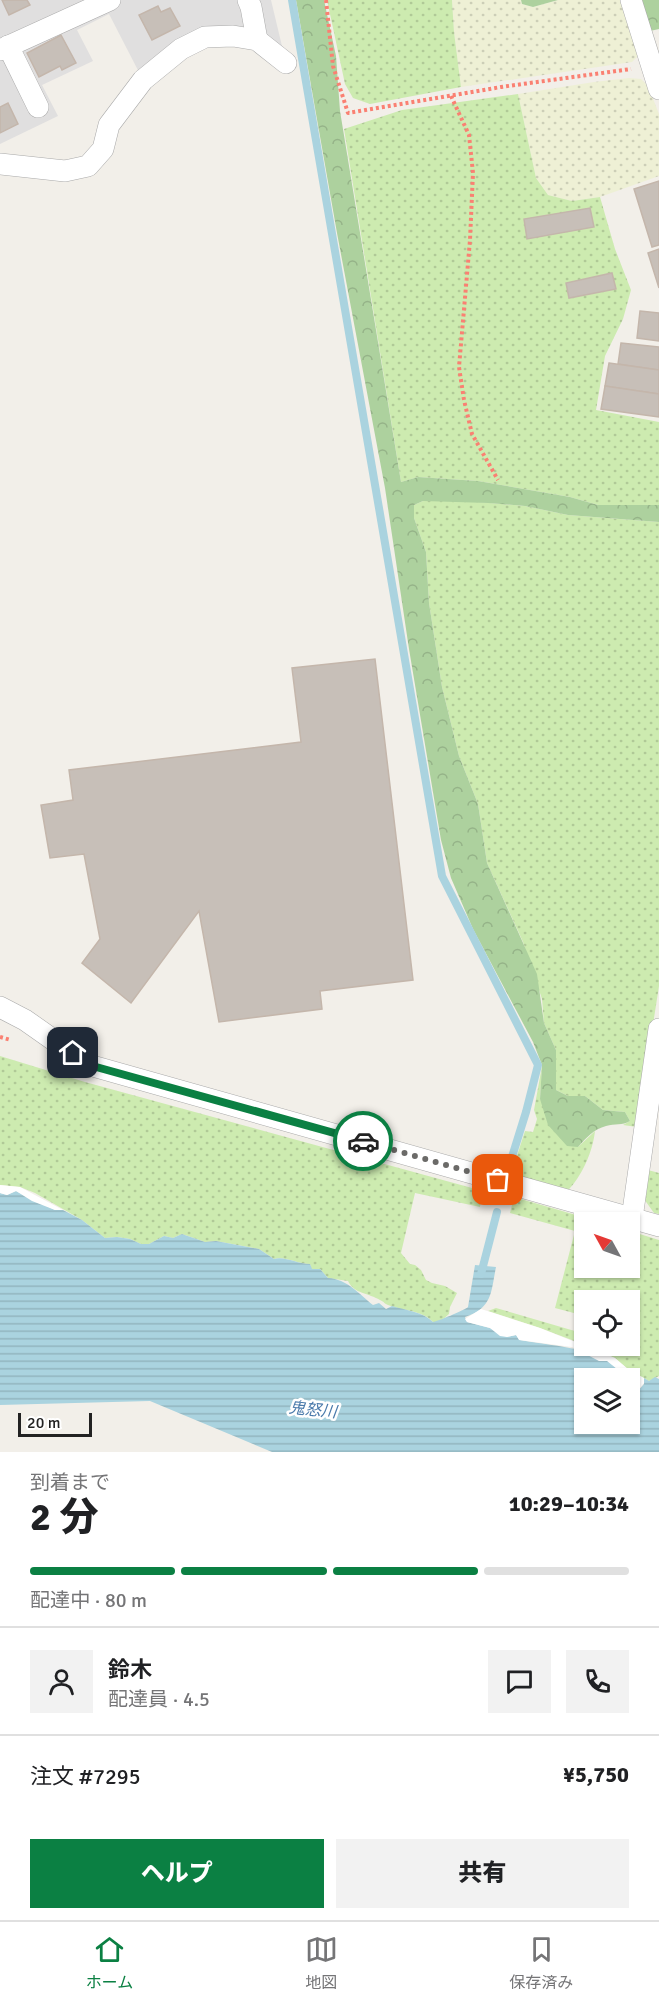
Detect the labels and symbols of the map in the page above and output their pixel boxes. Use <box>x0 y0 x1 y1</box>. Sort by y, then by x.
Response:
pin <box>47 1027 98 1078</box>
courier <box>333 1111 393 1171</box>
pin <box>472 1154 523 1205</box>
north arrow <box>574 1212 640 1278</box>
water label: 鬼怒川 <box>288 1398 340 1423</box>
scale bar <box>18 1410 92 1438</box>

